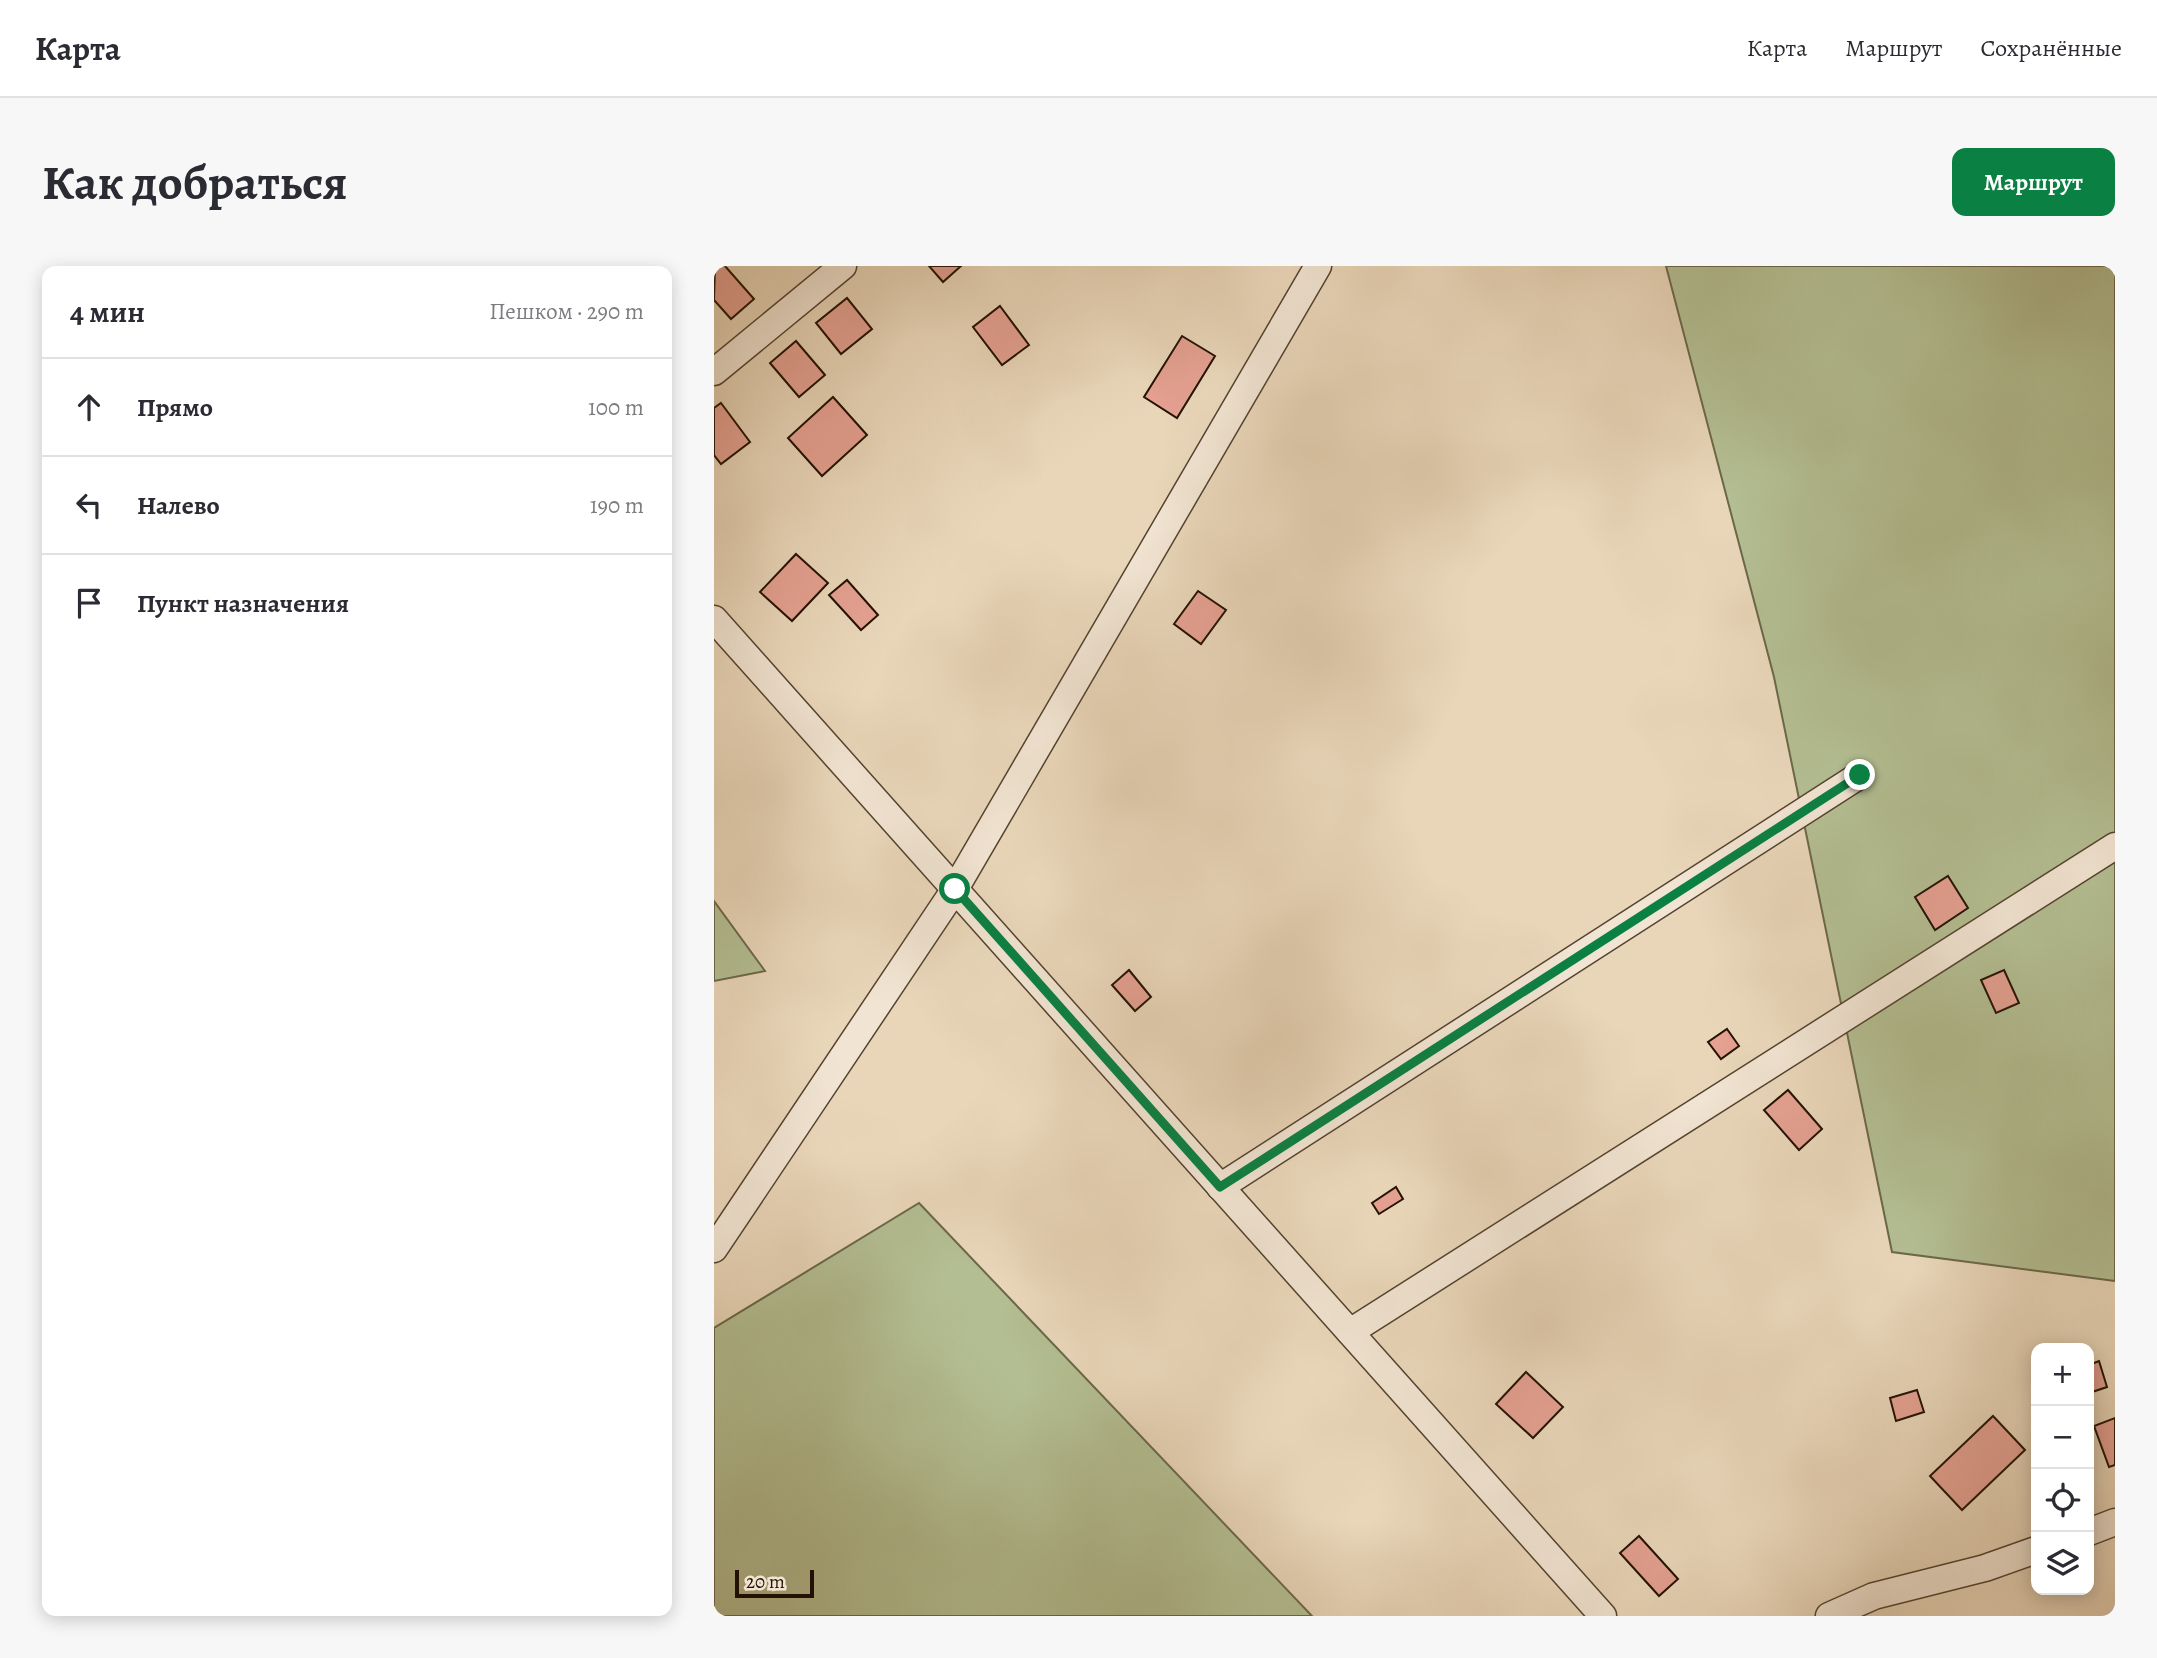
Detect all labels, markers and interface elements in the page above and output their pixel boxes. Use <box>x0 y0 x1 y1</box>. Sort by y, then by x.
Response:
text: Карта <box>35 26 121 71</box>
text: Карта <box>1747 32 1807 64</box>
text: Маршрут <box>1845 32 1943 64</box>
text: Сохранённые <box>1981 32 2122 64</box>
button: Маршрут <box>1952 148 2115 216</box>
text: Как добраться <box>42 149 348 216</box>
text: 4 мин <box>70 292 145 332</box>
text: Пешком · 290 m <box>489 296 644 327</box>
icon: ahead <box>70 388 108 426</box>
text: Прямо <box>137 390 213 425</box>
text: 100 m <box>588 392 644 423</box>
icon: left <box>70 486 108 524</box>
text: Налево <box>137 488 220 523</box>
text: 190 m <box>590 490 644 521</box>
icon: arrive <box>70 584 108 622</box>
text: Пункт назначения <box>137 586 349 621</box>
route end <box>1844 759 1875 790</box>
route start <box>939 873 970 904</box>
map controls <box>2031 1343 2094 1595</box>
button: + <box>2031 1343 2094 1406</box>
button: − <box>2031 1406 2094 1469</box>
button: locate <box>2031 1469 2094 1532</box>
button: layers <box>2031 1532 2094 1595</box>
scale bar <box>735 1567 814 1599</box>
text: 20 m <box>746 1569 785 1595</box>

